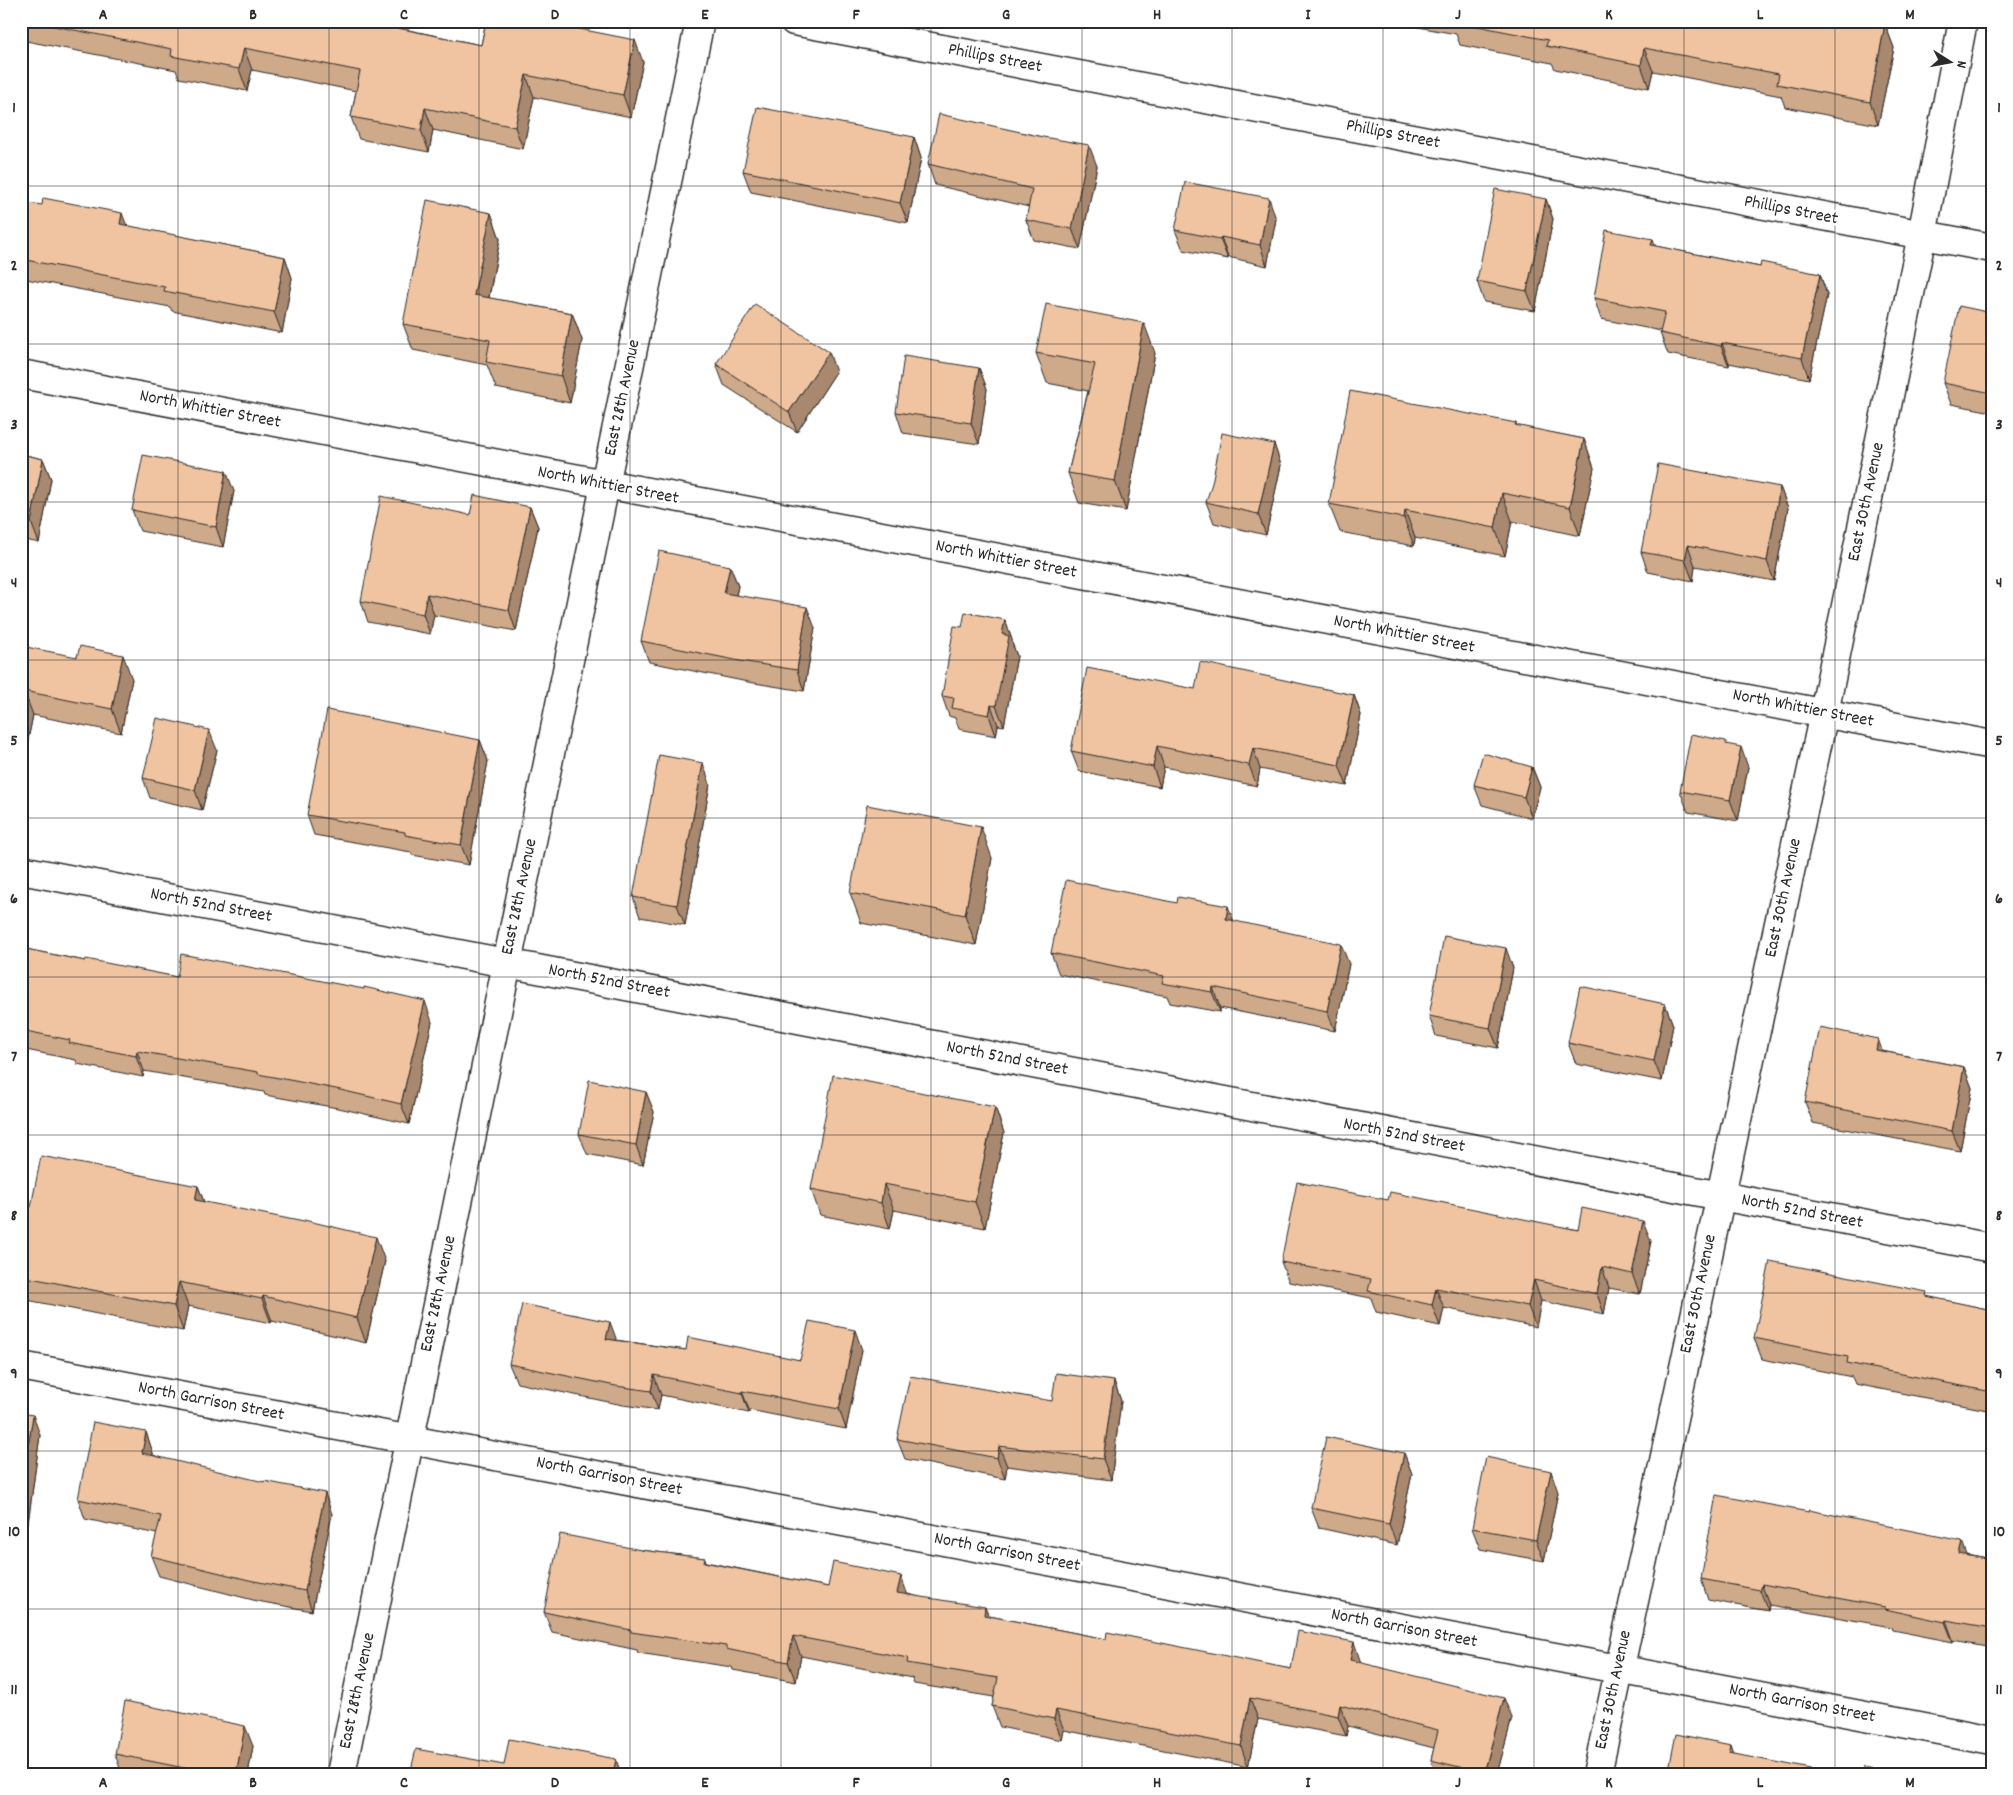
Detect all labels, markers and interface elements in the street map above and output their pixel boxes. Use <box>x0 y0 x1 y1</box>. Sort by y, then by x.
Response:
text: A <box>99 4 108 27</box>
text: B <box>249 4 257 27</box>
text: C <box>400 4 408 27</box>
text: D <box>551 4 560 27</box>
text: E <box>701 4 709 27</box>
text: F <box>852 4 860 27</box>
text: G <box>1002 4 1010 27</box>
text: H <box>1153 4 1161 27</box>
text: I <box>1306 4 1312 27</box>
text: J <box>1455 4 1461 27</box>
text: K <box>1605 4 1613 27</box>
text: L <box>1757 4 1764 27</box>
text: M <box>1905 4 1915 27</box>
street label: Phillips Street <box>946 38 1045 80</box>
north arrow <box>1926 38 1976 88</box>
text: N <box>1950 59 1971 69</box>
text: 1 <box>12 97 16 120</box>
text: 1 <box>1997 97 2001 120</box>
street label: Phillips Street <box>1344 114 1443 156</box>
street label: Phillips Street <box>1742 190 1841 232</box>
text: 2 <box>11 255 18 278</box>
text: 2 <box>1996 255 2003 278</box>
street label: East 28th Avenue <box>598 337 648 458</box>
street label: North Whittier Street <box>137 384 283 436</box>
text: 3 <box>10 414 18 437</box>
text: 3 <box>1995 414 2003 437</box>
street label: East 30th Avenue <box>1842 440 1892 564</box>
street label: North Whittier Street <box>535 460 681 512</box>
street label: North Whittier Street <box>933 534 1079 586</box>
text: 4 <box>11 572 17 595</box>
text: 4 <box>1996 572 2002 595</box>
street label: North Whittier Street <box>1331 609 1477 661</box>
street label: North Whittier Street <box>1730 683 1876 735</box>
text: 5 <box>10 730 18 753</box>
text: 5 <box>1995 730 2003 753</box>
street label: East 28th Avenue <box>495 836 545 957</box>
street label: East 30th Avenue <box>1759 836 1809 960</box>
street label: North 52nd Street <box>148 882 274 930</box>
text: 6 <box>10 888 18 911</box>
text: 6 <box>1995 888 2003 911</box>
street label: North 52nd Street <box>546 958 672 1006</box>
street label: North 52nd Street <box>944 1035 1070 1083</box>
text: 7 <box>11 1046 17 1069</box>
text: 7 <box>1996 1046 2002 1069</box>
street label: North 52nd Street <box>1341 1112 1467 1160</box>
street label: North 52nd Street <box>1739 1188 1865 1236</box>
text: 8 <box>11 1205 18 1228</box>
text: 8 <box>1996 1205 2003 1228</box>
street label: East 30th Avenue <box>1674 1232 1724 1356</box>
street label: East 28th Avenue <box>414 1233 464 1354</box>
text: 9 <box>10 1363 18 1386</box>
text: 9 <box>1995 1363 2003 1386</box>
street label: North Garrison Street <box>136 1376 287 1429</box>
street label: North Garrison Street <box>534 1451 685 1504</box>
text: 10 <box>8 1521 20 1544</box>
text: 10 <box>1993 1521 2005 1544</box>
street label: North Garrison Street <box>932 1527 1083 1580</box>
street label: North Garrison Street <box>1329 1603 1480 1656</box>
street label: East 30th Avenue <box>1589 1628 1639 1752</box>
street label: East 28th Avenue <box>333 1630 383 1751</box>
street label: North Garrison Street <box>1727 1678 1878 1731</box>
text: 11 <box>10 1679 18 1702</box>
text: 11 <box>1995 1679 2003 1702</box>
text: A <box>99 1772 108 1795</box>
text: B <box>249 1772 257 1795</box>
text: C <box>400 1772 408 1795</box>
text: D <box>551 1772 560 1795</box>
text: E <box>701 1772 709 1795</box>
text: F <box>852 1772 860 1795</box>
text: G <box>1002 1772 1010 1795</box>
text: H <box>1153 1772 1161 1795</box>
text: I <box>1306 1772 1312 1795</box>
text: J <box>1455 1772 1461 1795</box>
text: K <box>1605 1772 1613 1795</box>
text: L <box>1757 1772 1764 1795</box>
text: M <box>1905 1772 1915 1795</box>

